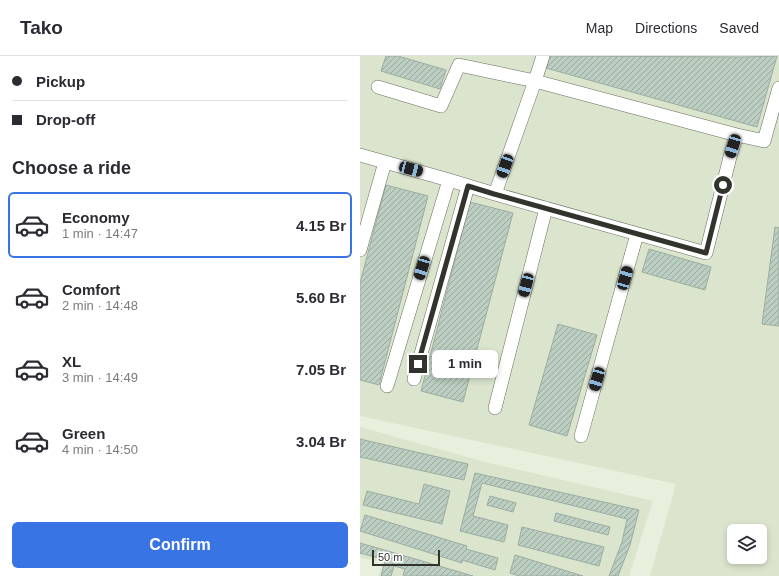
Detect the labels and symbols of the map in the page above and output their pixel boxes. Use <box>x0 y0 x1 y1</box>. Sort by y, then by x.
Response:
car <box>724 133 742 159</box>
car <box>495 153 515 179</box>
car <box>398 160 424 178</box>
route start <box>714 176 732 194</box>
car <box>413 255 431 281</box>
car <box>616 265 634 291</box>
car <box>517 272 535 298</box>
callout: 1 min <box>432 350 498 378</box>
route end <box>409 355 427 373</box>
car <box>588 366 606 392</box>
scale bar <box>372 548 440 567</box>

